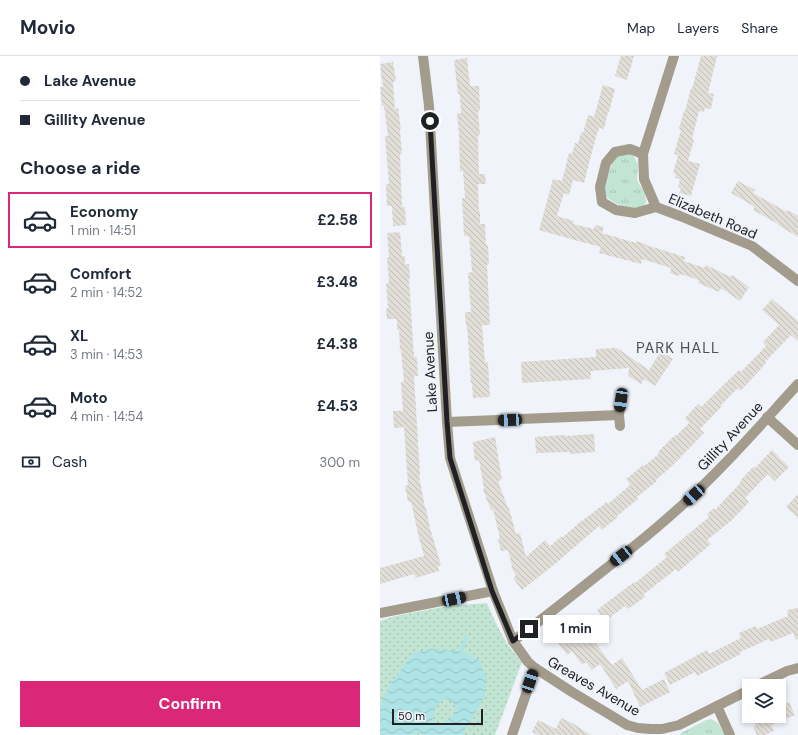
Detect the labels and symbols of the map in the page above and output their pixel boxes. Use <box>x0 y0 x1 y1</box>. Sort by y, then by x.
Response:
route start <box>421 112 439 130</box>
street label: Elizabeth Road <box>666 189 760 243</box>
street label: Lake Avenue <box>419 331 441 413</box>
district label: PARK HALL <box>636 338 720 358</box>
car <box>613 387 629 413</box>
street label: Gillity Avenue <box>693 398 767 474</box>
car <box>498 413 522 427</box>
car <box>681 483 707 507</box>
car <box>608 544 634 568</box>
car <box>441 591 467 607</box>
callout: 1 min <box>543 615 609 643</box>
route end <box>520 620 538 638</box>
street label: Greaves Avenue <box>544 652 644 720</box>
car <box>520 668 540 694</box>
scale bar <box>392 707 483 726</box>

